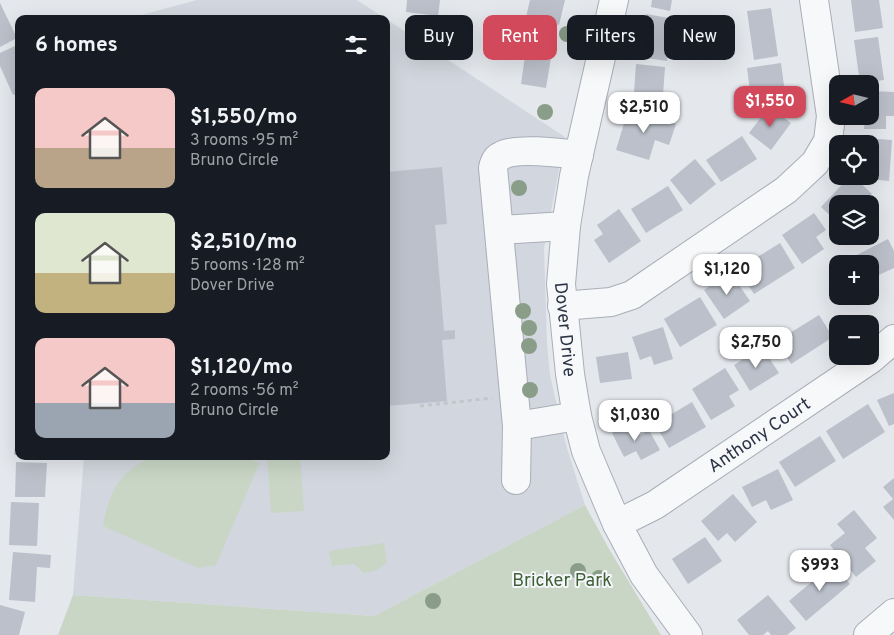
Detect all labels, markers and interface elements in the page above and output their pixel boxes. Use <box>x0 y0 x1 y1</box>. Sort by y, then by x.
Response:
chip: Buy <box>405 15 473 60</box>
chip: Rent <box>483 15 557 60</box>
chip: Filters <box>567 15 654 60</box>
chip: New <box>664 15 735 60</box>
icon: filters <box>342 31 370 59</box>
text: 6 homes <box>35 32 118 59</box>
north arrow <box>829 75 879 125</box>
map controls <box>829 75 879 365</box>
pin: $1,550 <box>729 86 811 128</box>
pin: $2,510 <box>603 92 685 134</box>
text: $1,550 <box>745 92 795 112</box>
text: $2,510 <box>619 98 669 118</box>
text: $1,550/mo <box>190 104 297 131</box>
icon: home <box>75 108 135 168</box>
text: 3 rooms · 95 m² <box>190 131 298 151</box>
button: locate <box>829 135 879 185</box>
text: Bruno Circle <box>190 151 279 171</box>
button: layers <box>829 195 879 245</box>
text: $2,510/mo <box>190 229 297 256</box>
icon: home <box>75 233 135 293</box>
pin: $1,120 <box>686 254 768 296</box>
button: + <box>829 255 879 305</box>
text: 5 rooms · 128 m² <box>190 256 305 276</box>
text: $1,120 <box>704 260 750 280</box>
text: Dover Drive <box>190 276 274 296</box>
street label: Dover Drive <box>548 281 580 378</box>
button: − <box>829 315 879 365</box>
pin: $2,750 <box>715 326 797 369</box>
text: $2,750 <box>731 333 781 353</box>
text: $1,120/mo <box>190 354 293 381</box>
icon: home <box>75 358 135 418</box>
text: 2 rooms · 56 m² <box>190 381 299 401</box>
street label: Anthony Court <box>704 393 816 479</box>
pin: $1,030 <box>594 400 676 442</box>
text: Bruno Circle <box>190 401 279 421</box>
text: $1,030 <box>610 406 660 426</box>
pin: $993 <box>790 550 850 592</box>
text: $993 <box>801 556 839 576</box>
park label: Bricker Park <box>512 570 612 593</box>

